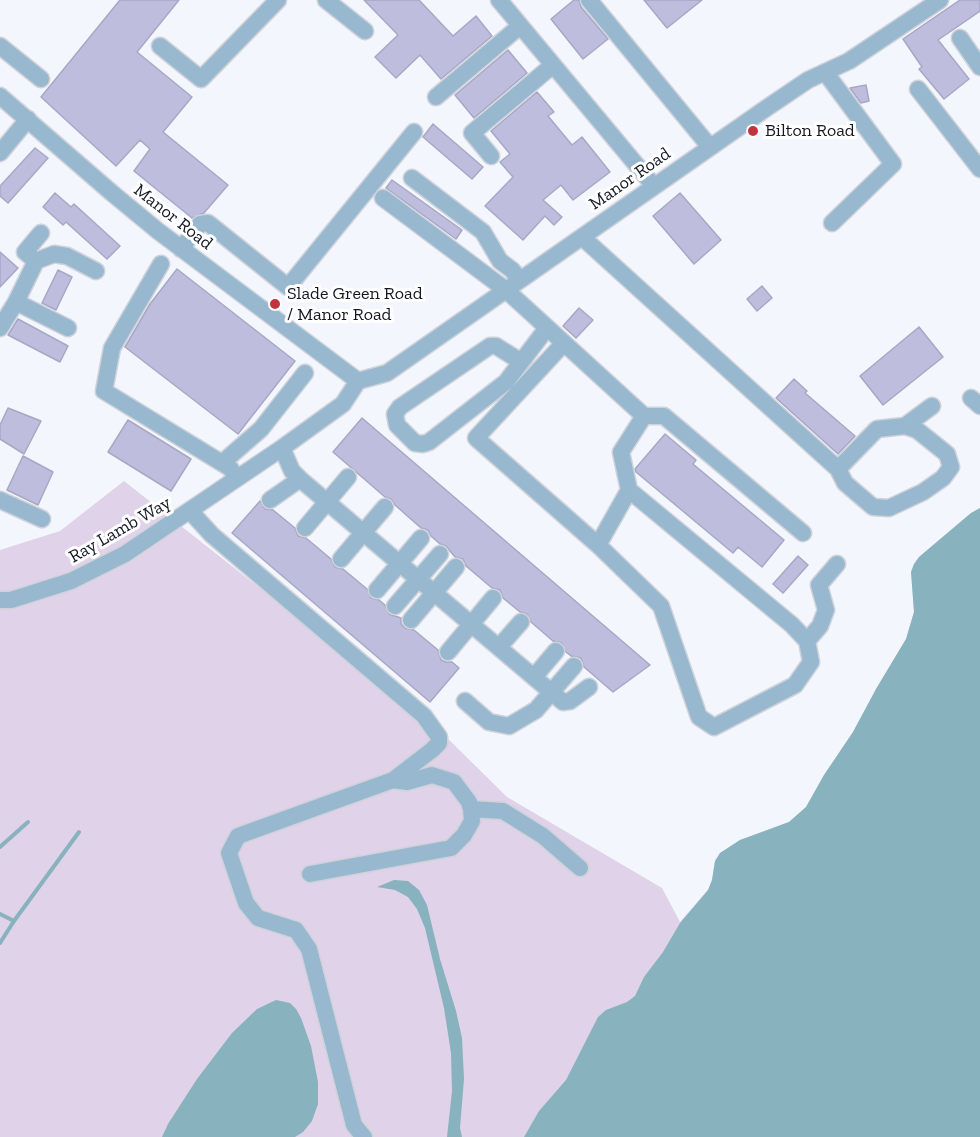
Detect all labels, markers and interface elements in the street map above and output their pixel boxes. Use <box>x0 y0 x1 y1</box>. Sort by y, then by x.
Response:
place label: Bilton Road <box>765 120 855 142</box>
marker: Bilton Road <box>746 124 760 138</box>
street label: Manor Road <box>585 143 675 215</box>
street label: Manor Road <box>129 179 217 255</box>
place label: Slade Green Road / Manor Road <box>287 283 423 326</box>
marker: Slade Green Road / Manor Road <box>268 297 282 311</box>
street label: Ray Lamb Way <box>65 492 175 568</box>

